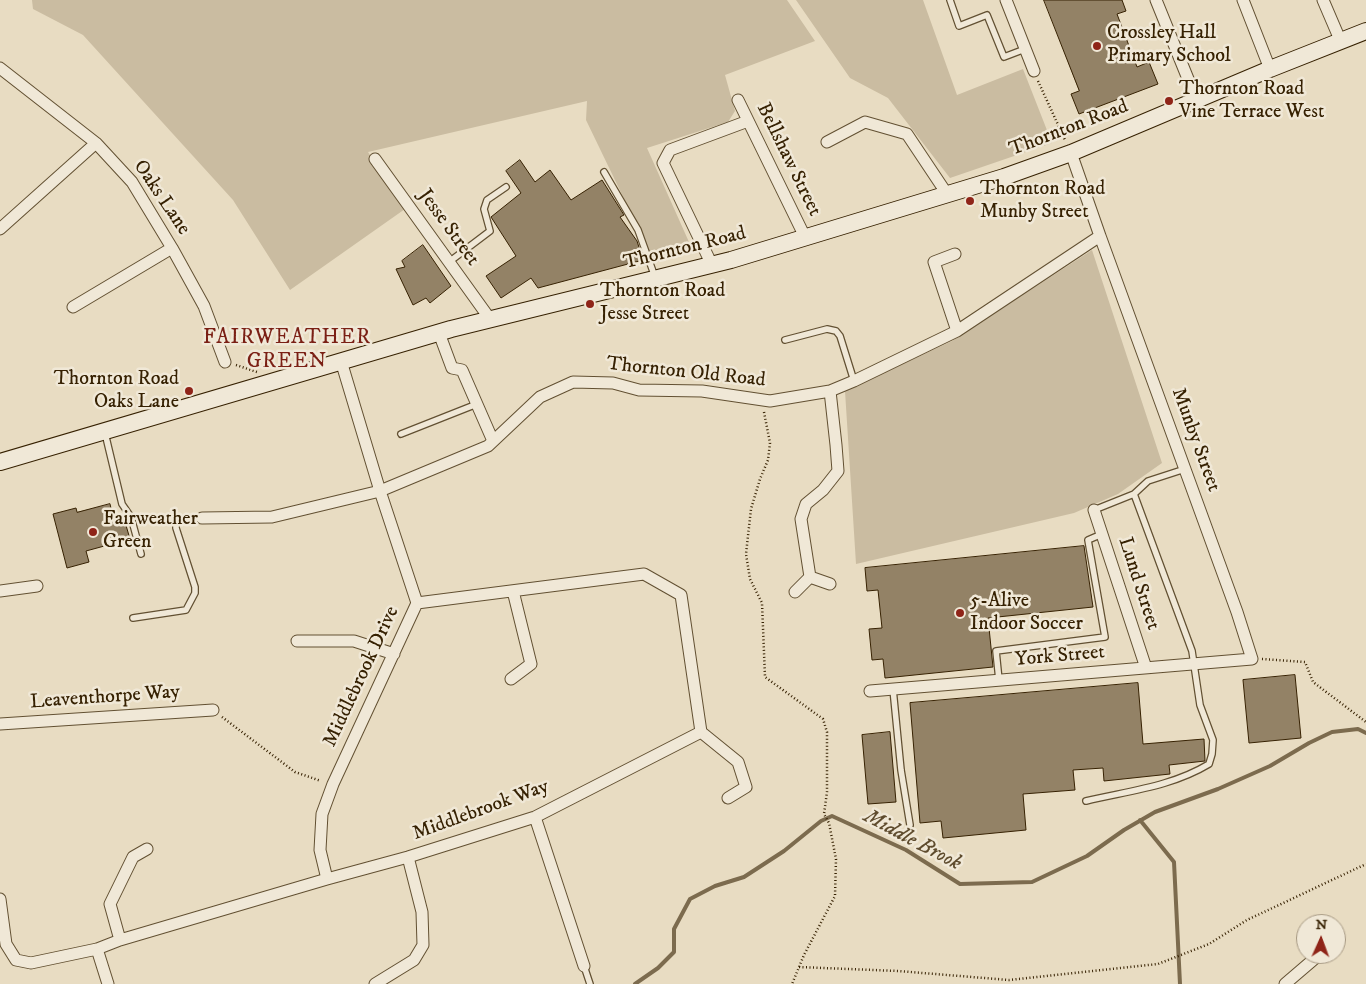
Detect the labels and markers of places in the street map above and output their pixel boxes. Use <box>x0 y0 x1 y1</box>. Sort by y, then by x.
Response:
place label: Crossley Hall Primary School <box>1107 22 1231 69</box>
marker: Crossley Hall Primary School <box>1091 40 1103 52</box>
place label: Thornton Road Vine Terrace West <box>1179 78 1324 125</box>
marker: Thornton Road Vine Terrace West <box>1163 95 1175 107</box>
place label: Thornton Road Munby Street <box>980 178 1105 225</box>
marker: Thornton Road Munby Street <box>964 195 976 207</box>
place label: Thornton Road Jesse Street <box>600 280 725 327</box>
marker: Thornton Road Jesse Street <box>584 298 596 310</box>
place label: Thornton Road Oaks Lane <box>54 368 179 415</box>
marker: Thornton Road Oaks Lane <box>183 385 195 397</box>
place label: Fairweather Green <box>103 508 198 555</box>
marker: Fairweather Green <box>87 526 99 538</box>
place label: 5-Alive Indoor Soccer <box>970 590 1083 637</box>
marker: 5-Alive Indoor Soccer <box>954 607 966 619</box>

